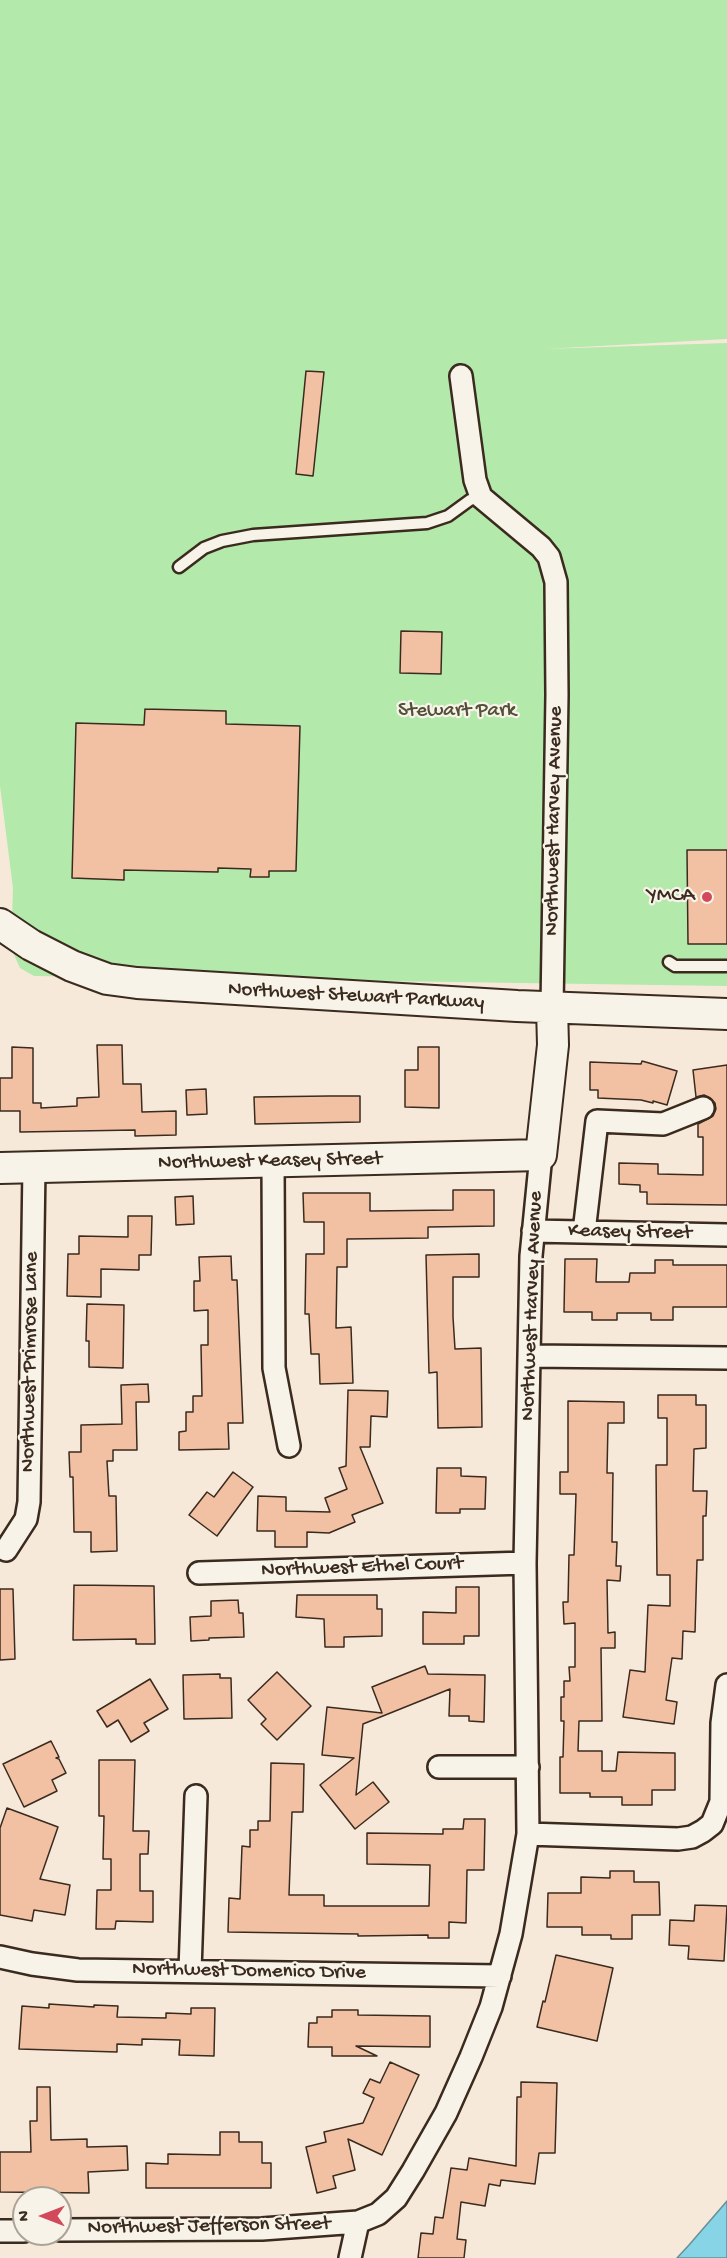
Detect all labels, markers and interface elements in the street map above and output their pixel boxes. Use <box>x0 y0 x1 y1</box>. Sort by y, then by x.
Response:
park label: Stewart Park <box>398 699 516 725</box>
street label: Northwest Harvey Avenue <box>540 706 570 936</box>
place label: YMCA <box>647 884 695 910</box>
marker: YMCA <box>700 890 714 904</box>
street label: Northwest Stewart Parkway <box>227 978 485 1016</box>
street label: Northwest Keasey Street <box>158 1147 382 1177</box>
street label: Northwest Harvey Avenue <box>516 1191 550 1421</box>
street label: Keasey Street <box>568 1219 692 1247</box>
street label: Northwest Primrose Lane <box>16 1251 46 1473</box>
street label: Northwest Ethel Court <box>261 1552 463 1584</box>
street label: Northwest Domenico Drive <box>132 1957 366 1987</box>
north arrow <box>12 2186 72 2246</box>
text: N <box>16 2211 35 2221</box>
street label: Northwest Jefferson Street <box>87 2212 331 2242</box>

